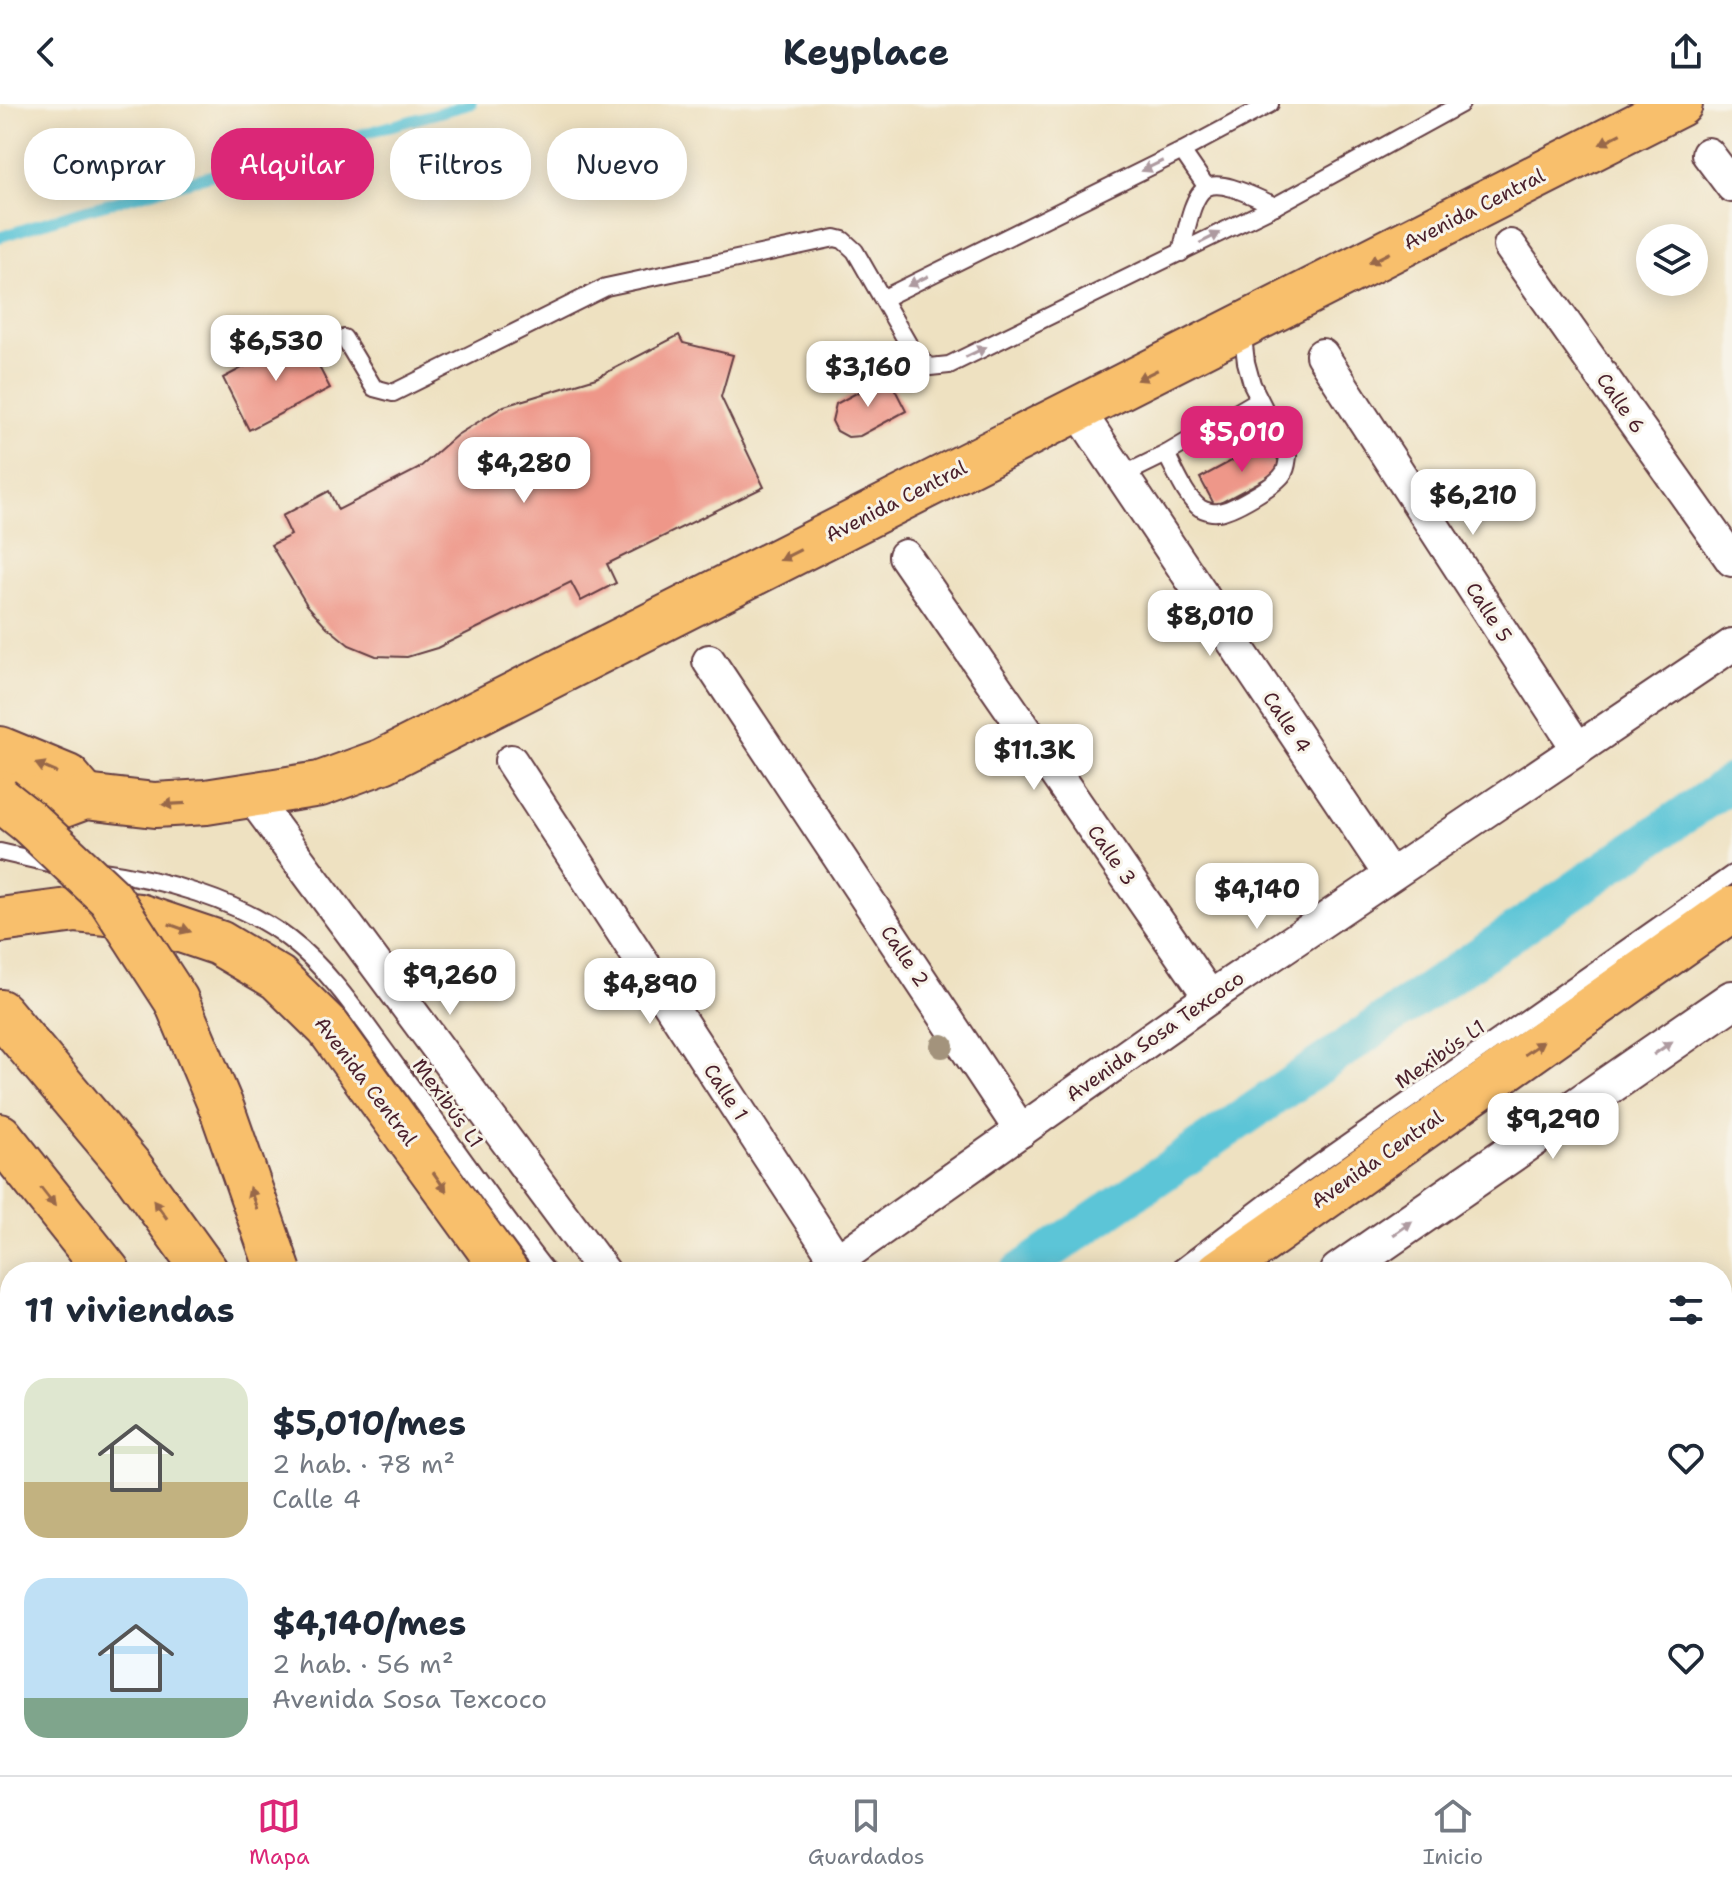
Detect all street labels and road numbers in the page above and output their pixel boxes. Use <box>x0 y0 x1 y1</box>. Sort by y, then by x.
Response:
street label: Avenida Central <box>1399 162 1549 256</box>
street label: Calle 6 <box>1591 368 1651 438</box>
street label: Avenida Central <box>821 454 971 548</box>
street label: Calle 5 <box>1460 577 1518 647</box>
street label: Calle 4 <box>1257 686 1317 758</box>
street label: Calle 3 <box>1082 820 1142 890</box>
street label: Calle 2 <box>875 920 935 992</box>
street label: Avenida Sosa Texcoco <box>1061 965 1249 1107</box>
street label: Avenida Central <box>309 1011 423 1151</box>
street label: Mexibús L1 <box>1390 1013 1490 1095</box>
street label: Mexibús L1 <box>407 1053 489 1153</box>
street label: Calle 1 <box>698 1059 754 1125</box>
street label: Avenida Central <box>1306 1104 1448 1214</box>

